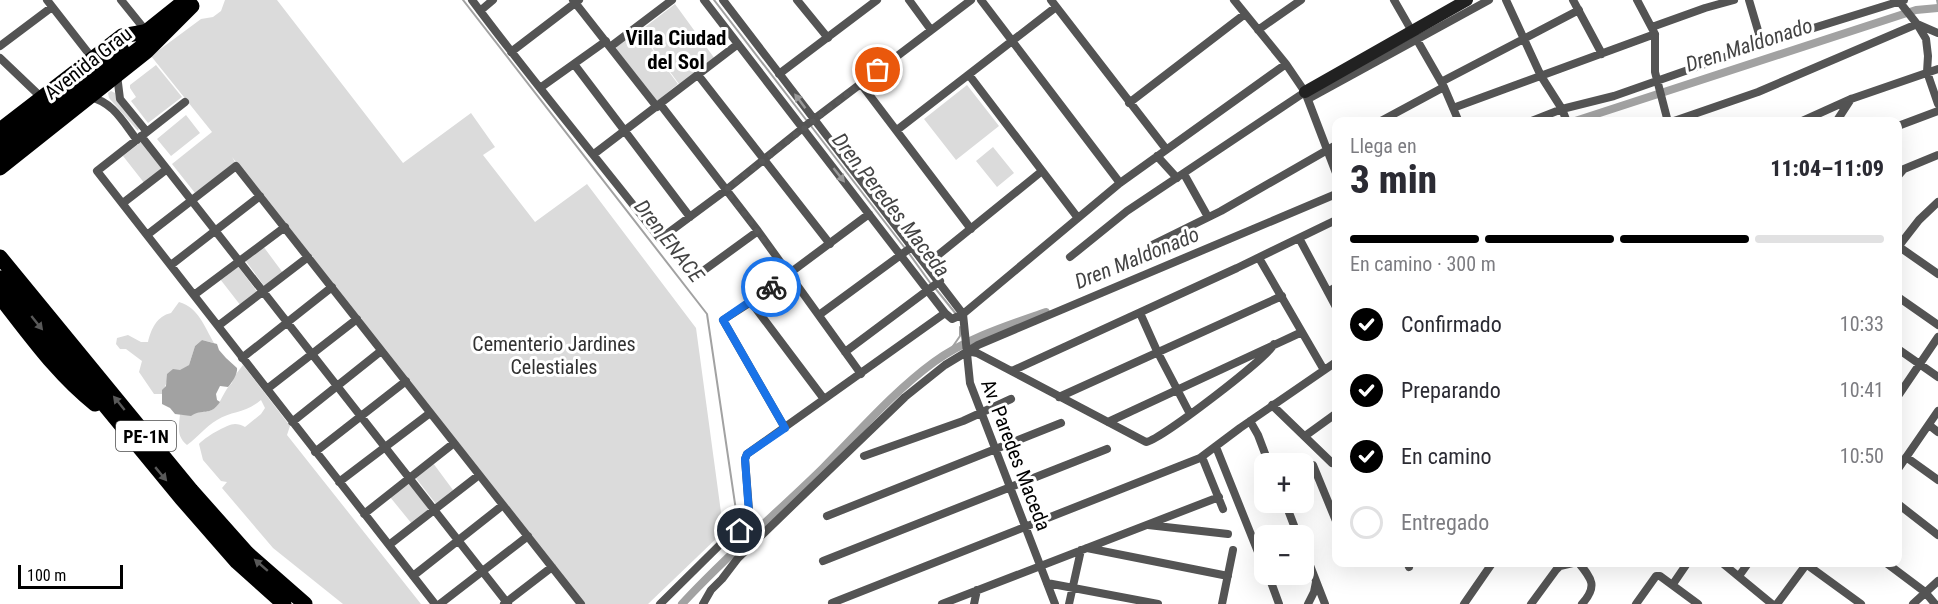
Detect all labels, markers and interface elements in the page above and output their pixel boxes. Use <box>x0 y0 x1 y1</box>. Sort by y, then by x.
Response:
water label: Dren Maldonado <box>1683 13 1815 77</box>
street label: Avenida Grau <box>40 22 136 104</box>
district label: Villa Ciudad del Sol <box>625 26 727 74</box>
pin <box>852 44 903 95</box>
icon: bag <box>861 53 894 86</box>
one-way arrow <box>795 93 807 108</box>
water label: Dren Peredes Maceda <box>827 128 955 282</box>
text: Llega en <box>1350 134 1417 158</box>
text: 11:04–11:09 <box>1770 156 1884 181</box>
text: 3 min <box>1350 157 1437 203</box>
one-way arrow <box>833 166 845 182</box>
water label: Dren ENACE <box>629 195 709 288</box>
water label: Dren Maldonado <box>1071 222 1203 294</box>
text: En camino · 300 m <box>1350 252 1496 276</box>
courier <box>741 257 801 317</box>
icon: bike <box>755 271 788 304</box>
icon: check <box>1350 308 1383 341</box>
text: Confirmado <box>1401 312 1502 337</box>
text: 10:33 <box>1840 312 1884 336</box>
one-way arrow <box>30 315 43 330</box>
park label: Cementerio Jardines Celestiales <box>472 332 636 379</box>
icon: check <box>1350 374 1383 407</box>
street label: Av. Paredes Maceda <box>976 376 1056 534</box>
text: Preparando <box>1401 378 1501 403</box>
text: 10:41 <box>1840 378 1884 402</box>
one-way arrow <box>113 395 126 410</box>
road number: PE-1N <box>116 421 176 451</box>
icon: check <box>1350 440 1383 473</box>
text: En camino <box>1401 444 1492 469</box>
text: 10:50 <box>1840 444 1884 468</box>
map controls <box>1254 453 1314 585</box>
button: + <box>1254 453 1314 513</box>
one-way arrow <box>154 466 167 482</box>
pin <box>714 505 765 556</box>
text: Entregado <box>1401 510 1489 535</box>
icon: home <box>723 514 756 547</box>
button: − <box>1254 525 1314 585</box>
one-way arrow <box>254 559 269 572</box>
scale bar <box>18 562 123 590</box>
text: 100 m <box>27 566 66 585</box>

